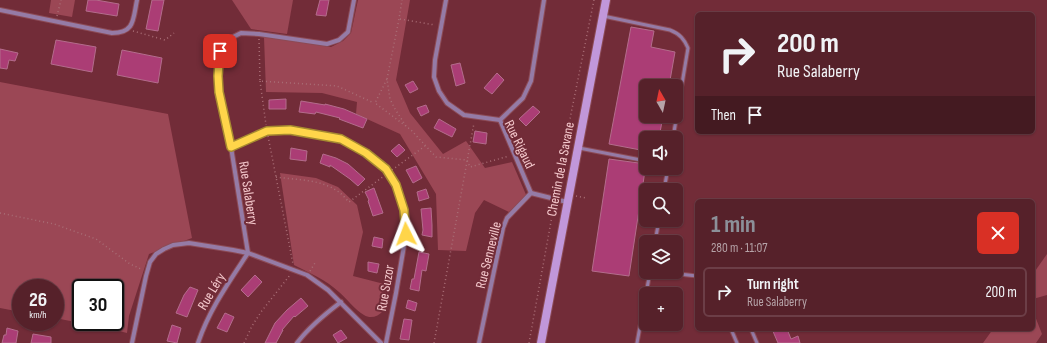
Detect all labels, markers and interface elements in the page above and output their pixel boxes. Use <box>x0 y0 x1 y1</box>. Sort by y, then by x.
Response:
text: 200 m <box>777 27 839 60</box>
icon: right <box>711 28 763 80</box>
pin <box>203 34 237 68</box>
icon: arrive <box>209 40 231 62</box>
text: Rue Salaberry <box>777 61 860 82</box>
north arrow <box>639 79 683 123</box>
map controls <box>639 79 683 331</box>
icon: arrive <box>744 104 766 126</box>
text: Then <box>711 106 736 125</box>
street label: Rue Rigaud <box>501 117 539 171</box>
street label: Chemin de la Savane <box>543 121 578 218</box>
button: sound <box>639 131 683 175</box>
street label: Rue Salaberry <box>235 160 262 227</box>
button: search <box>639 183 683 227</box>
text: 1 min <box>711 210 756 239</box>
button: close <box>977 212 1019 254</box>
position arrow <box>385 213 427 255</box>
street label: Rue Senneville <box>472 220 505 290</box>
button: layers <box>639 235 683 279</box>
text: 280 m · 11:07 <box>711 240 768 256</box>
street label: Rue Suzor <box>373 264 398 313</box>
street label: Rue Léry <box>194 269 229 313</box>
text: Turn right <box>747 275 799 294</box>
speed limit sign: 30 <box>72 279 124 331</box>
icon: right <box>713 281 735 303</box>
text: 200 m <box>985 283 1017 302</box>
button: + <box>639 287 683 331</box>
text: 26 <box>29 288 47 312</box>
text: Rue Salaberry <box>747 294 807 310</box>
text: km/h <box>29 309 47 321</box>

